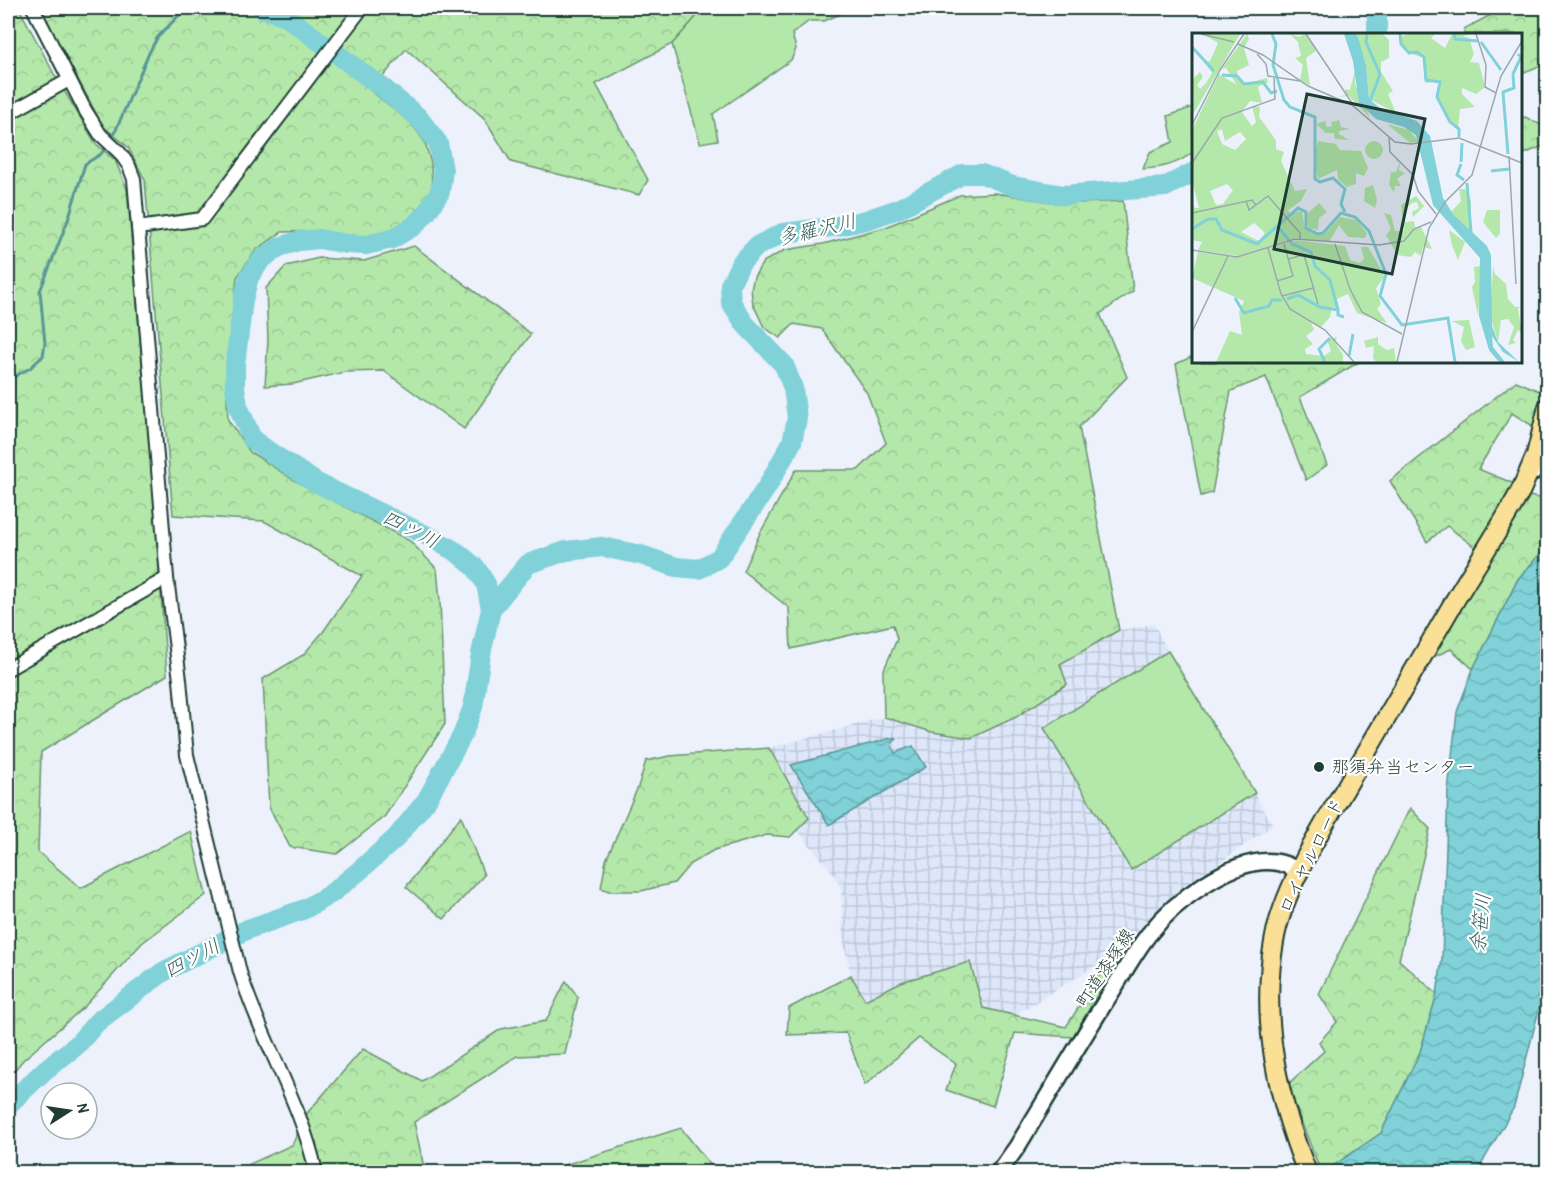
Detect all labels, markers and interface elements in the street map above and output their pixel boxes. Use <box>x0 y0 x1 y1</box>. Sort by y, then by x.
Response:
inset map <box>1192 33 1522 363</box>
water label: 多羅沢川 <box>775 206 859 251</box>
water label: 四ツ川 <box>378 503 444 554</box>
place label: 那須弁当センター <box>1331 754 1474 779</box>
marker: 那須弁当センター <box>1312 760 1326 774</box>
street label: ロイヤルロード <box>1272 794 1349 918</box>
water label: 余笹川 <box>1463 892 1496 954</box>
street label: 町道漆塚線 <box>1070 923 1140 1012</box>
water label: 四ツ川 <box>159 932 225 984</box>
north arrow <box>39 1081 99 1141</box>
text: N <box>72 1101 95 1115</box>

